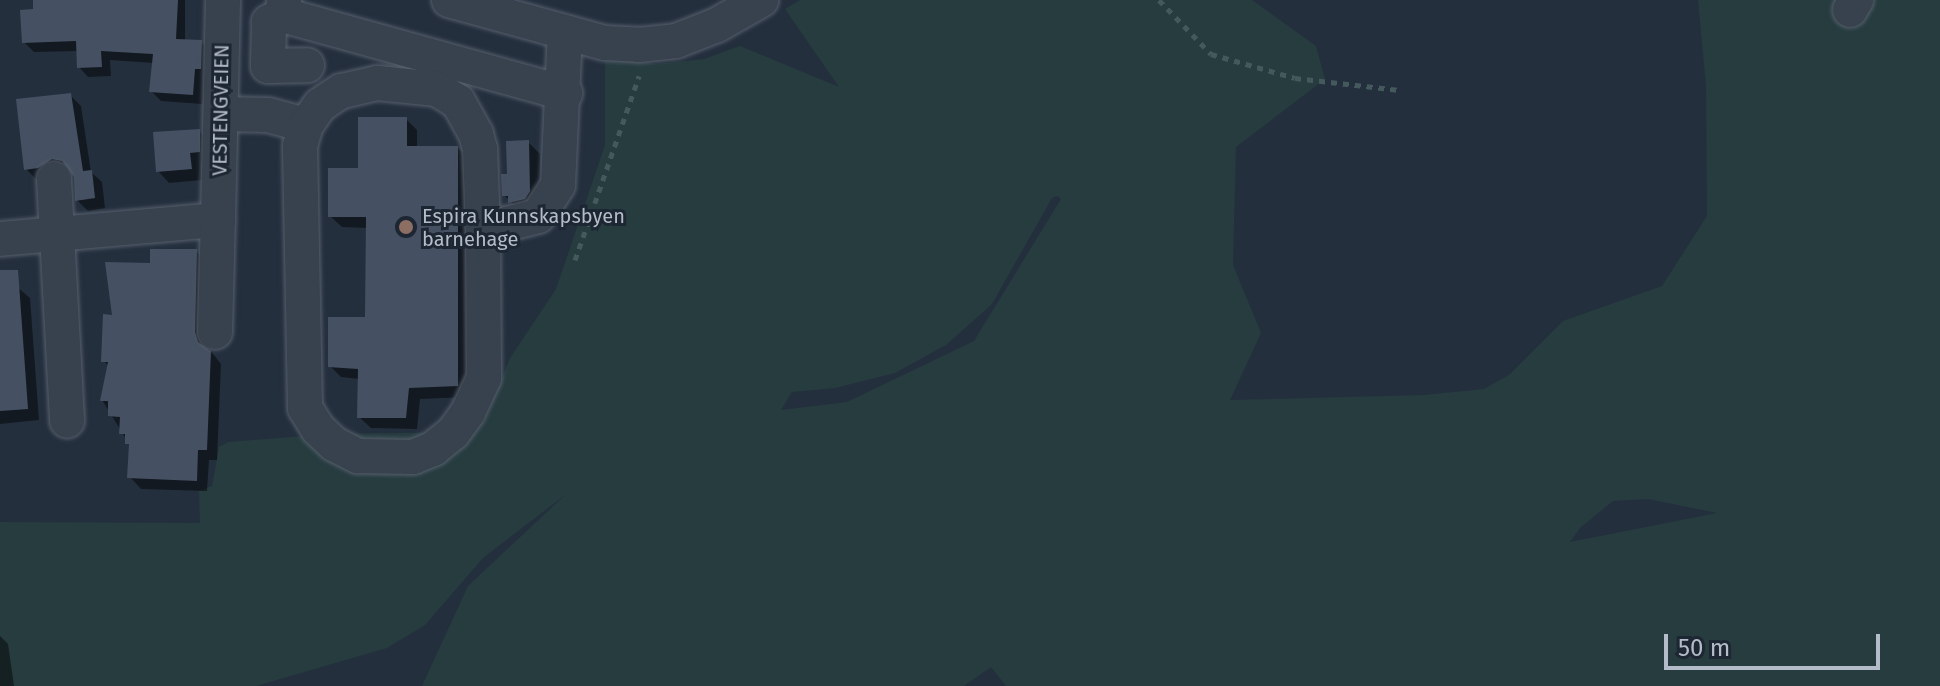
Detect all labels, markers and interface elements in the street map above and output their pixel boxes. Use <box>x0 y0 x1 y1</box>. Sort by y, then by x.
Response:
street label: VESTENGVEIEN <box>208 44 234 176</box>
place label: Espira Kunnskapsbyen barnehage <box>422 204 625 251</box>
marker: Espira Kunnskapsbyen barnehage <box>397 218 415 236</box>
scale bar <box>1668 618 1884 668</box>
text: 50 m <box>1678 634 1730 662</box>

